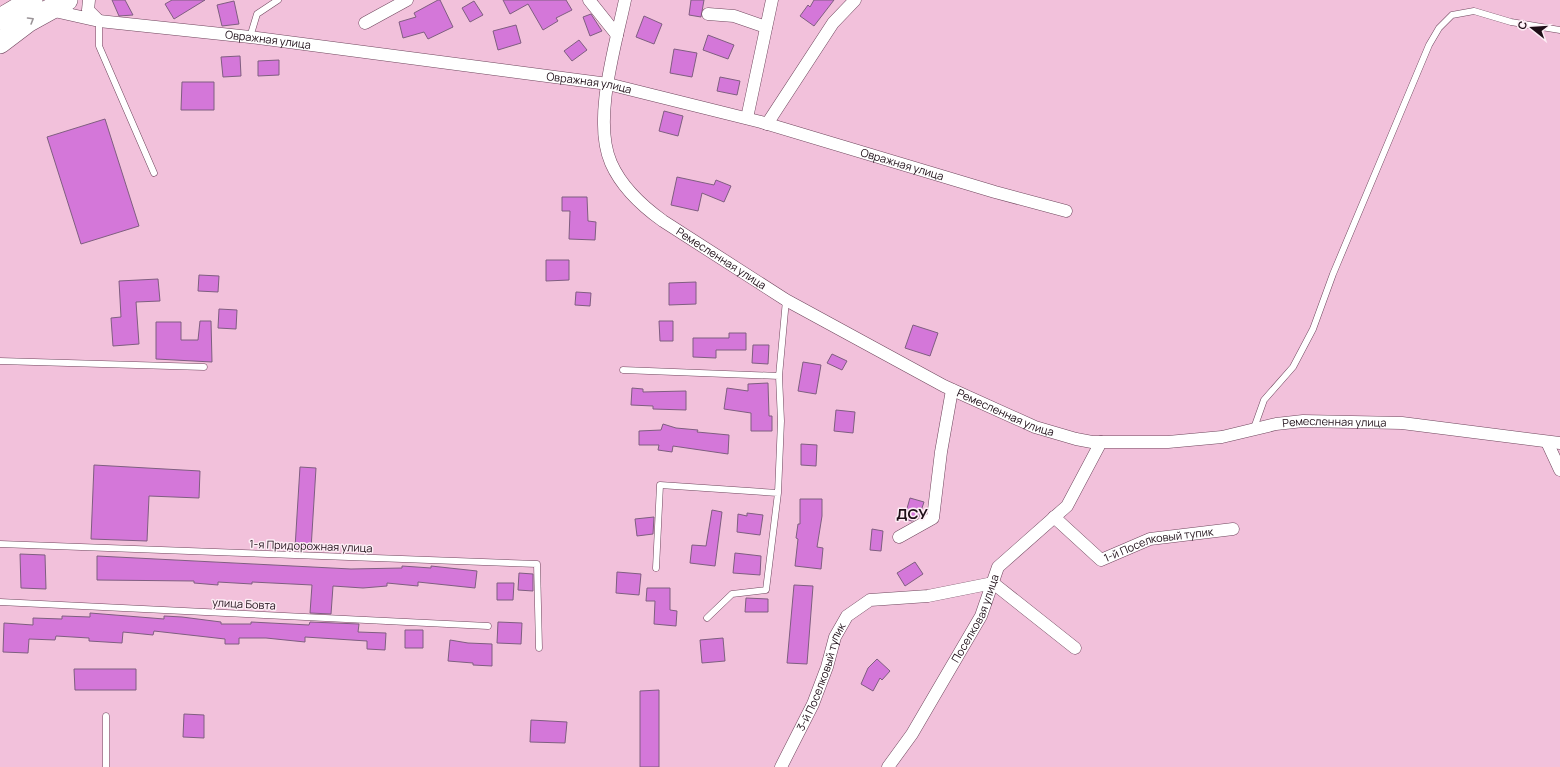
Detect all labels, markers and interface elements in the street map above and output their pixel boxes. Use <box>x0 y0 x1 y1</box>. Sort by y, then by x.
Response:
north arrow <box>1512 8 1552 48</box>
one-way arrow <box>27 17 34 24</box>
text: С <box>1514 19 1530 31</box>
street label: Овражная улица <box>224 26 312 52</box>
street label: Овражная улица <box>546 68 633 97</box>
street label: Овражная улица <box>859 144 946 183</box>
street label: Ремесленная улица <box>674 224 769 292</box>
street label: Ремесленная улица <box>955 385 1056 439</box>
street label: Ремесленная улица <box>1282 413 1387 430</box>
district label: ДСУ <box>896 503 928 524</box>
street label: 1-й Поселковый тупик <box>1101 523 1215 565</box>
street label: 1-я Придорожная улица <box>249 536 373 555</box>
street label: Поселковая улица <box>948 572 1002 665</box>
street label: улица Бовта <box>212 594 276 613</box>
street label: 3-й Поселковый тупик <box>793 619 849 733</box>

